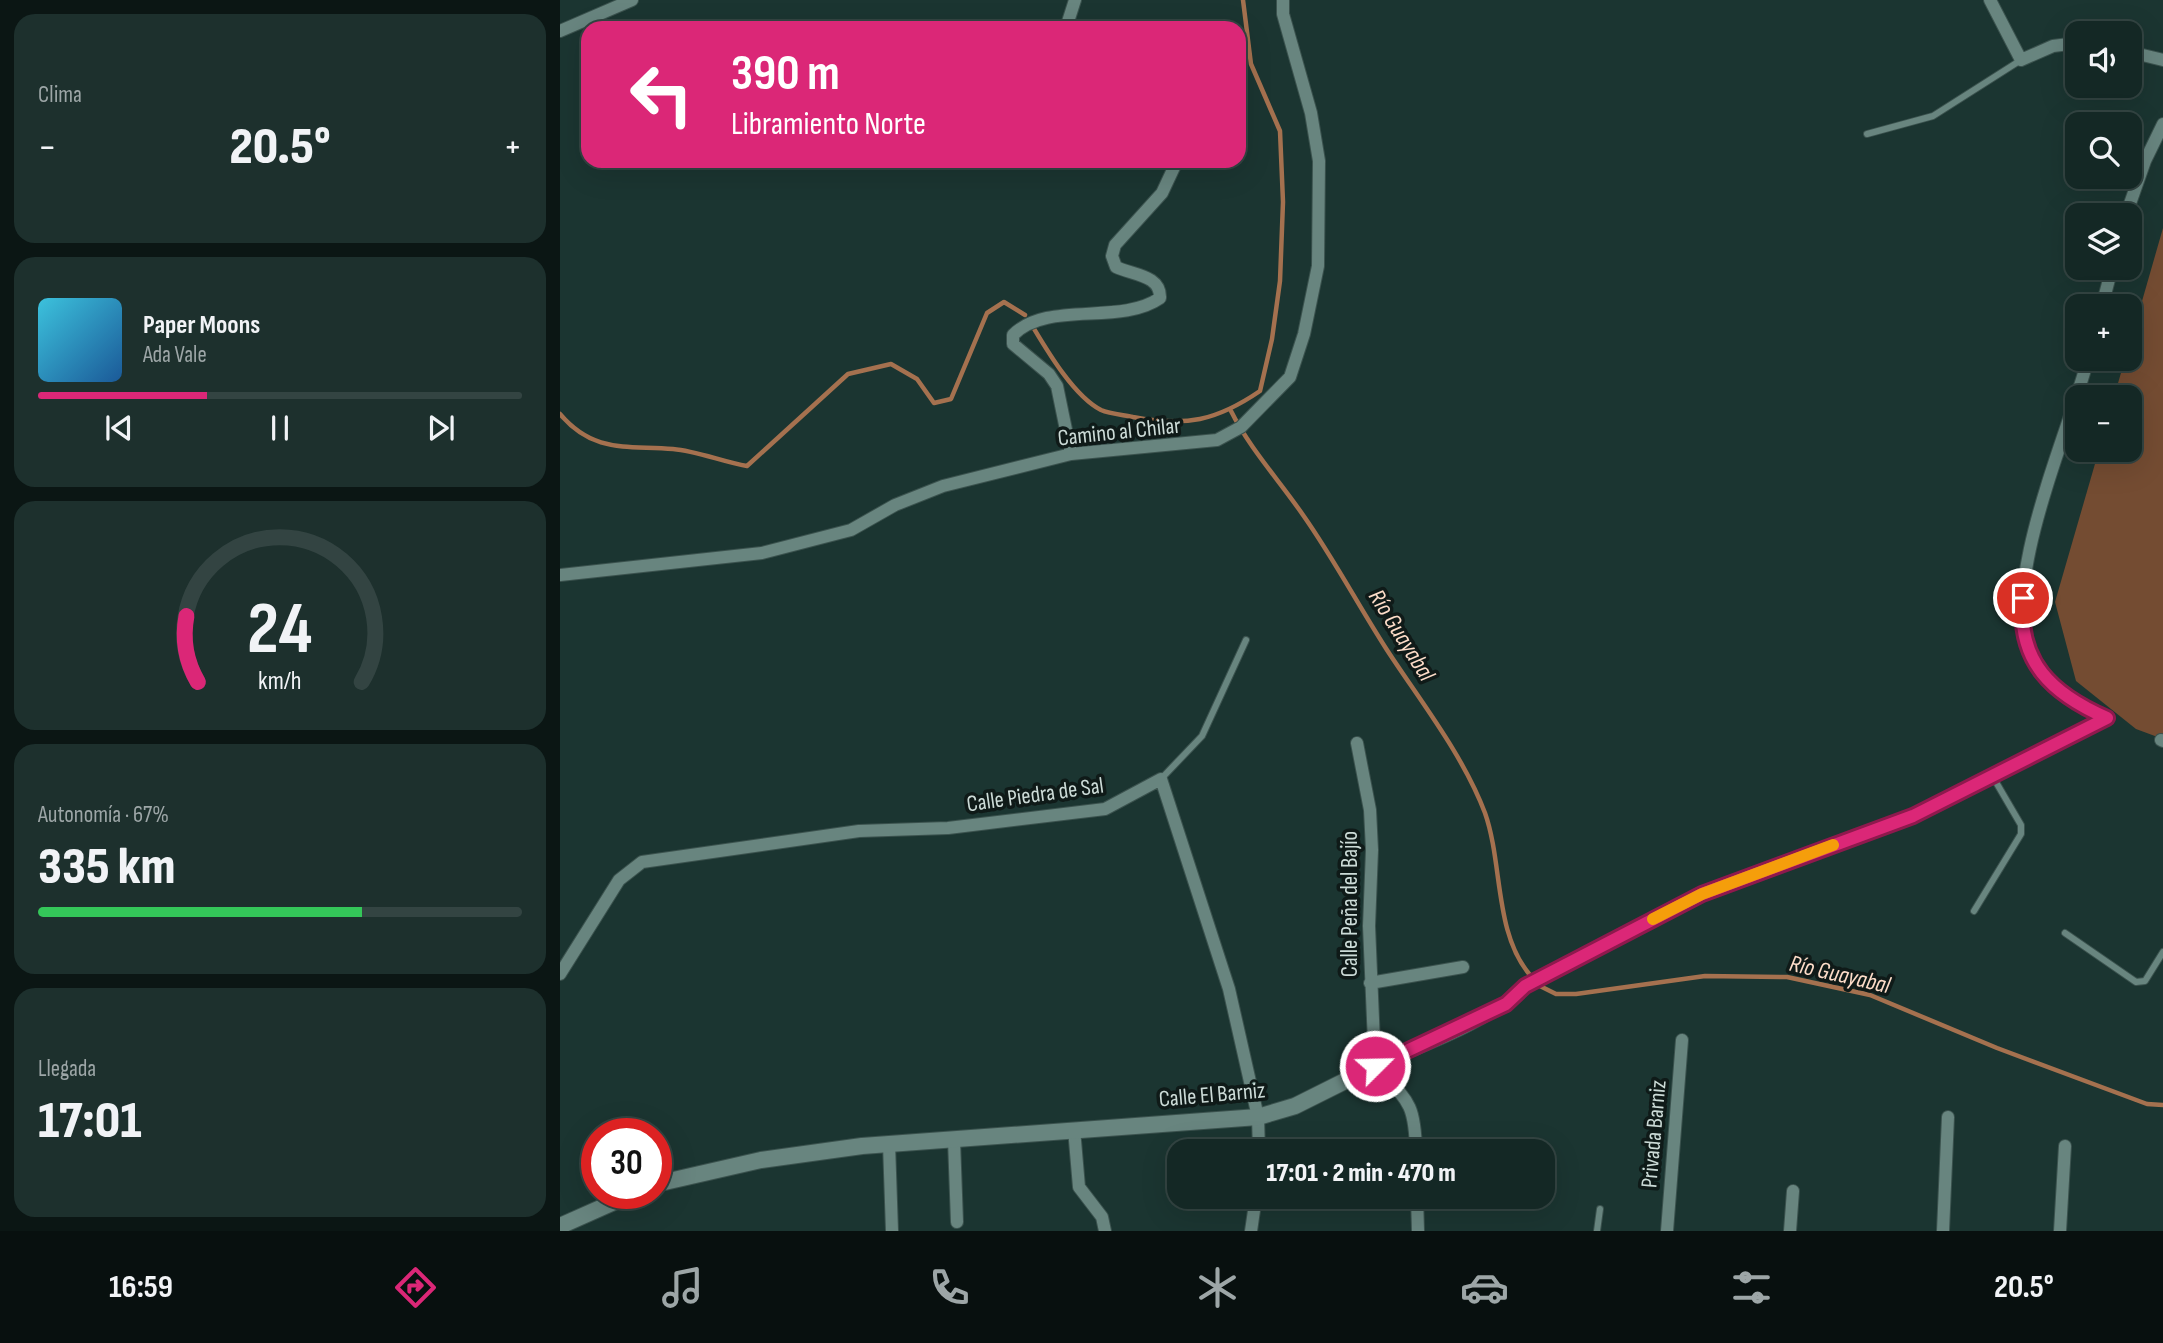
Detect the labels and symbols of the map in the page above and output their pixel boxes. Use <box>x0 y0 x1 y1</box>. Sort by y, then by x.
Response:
street label: Camino al Chilar <box>1056 412 1182 452</box>
pin <box>1993 568 2053 628</box>
water label: Río Guayabal <box>1362 584 1441 687</box>
street label: Calle Piedra de Sal <box>965 772 1105 818</box>
street label: Calle Peña del Bajío <box>1336 831 1364 977</box>
water label: Río Guayabal <box>1787 949 1894 1000</box>
position arrow <box>1338 1029 1412 1103</box>
street label: Calle El Barniz <box>1158 1076 1266 1114</box>
street label: Privada Barniz <box>1635 1079 1673 1189</box>
speed limit sign: 30 <box>581 1118 672 1209</box>

